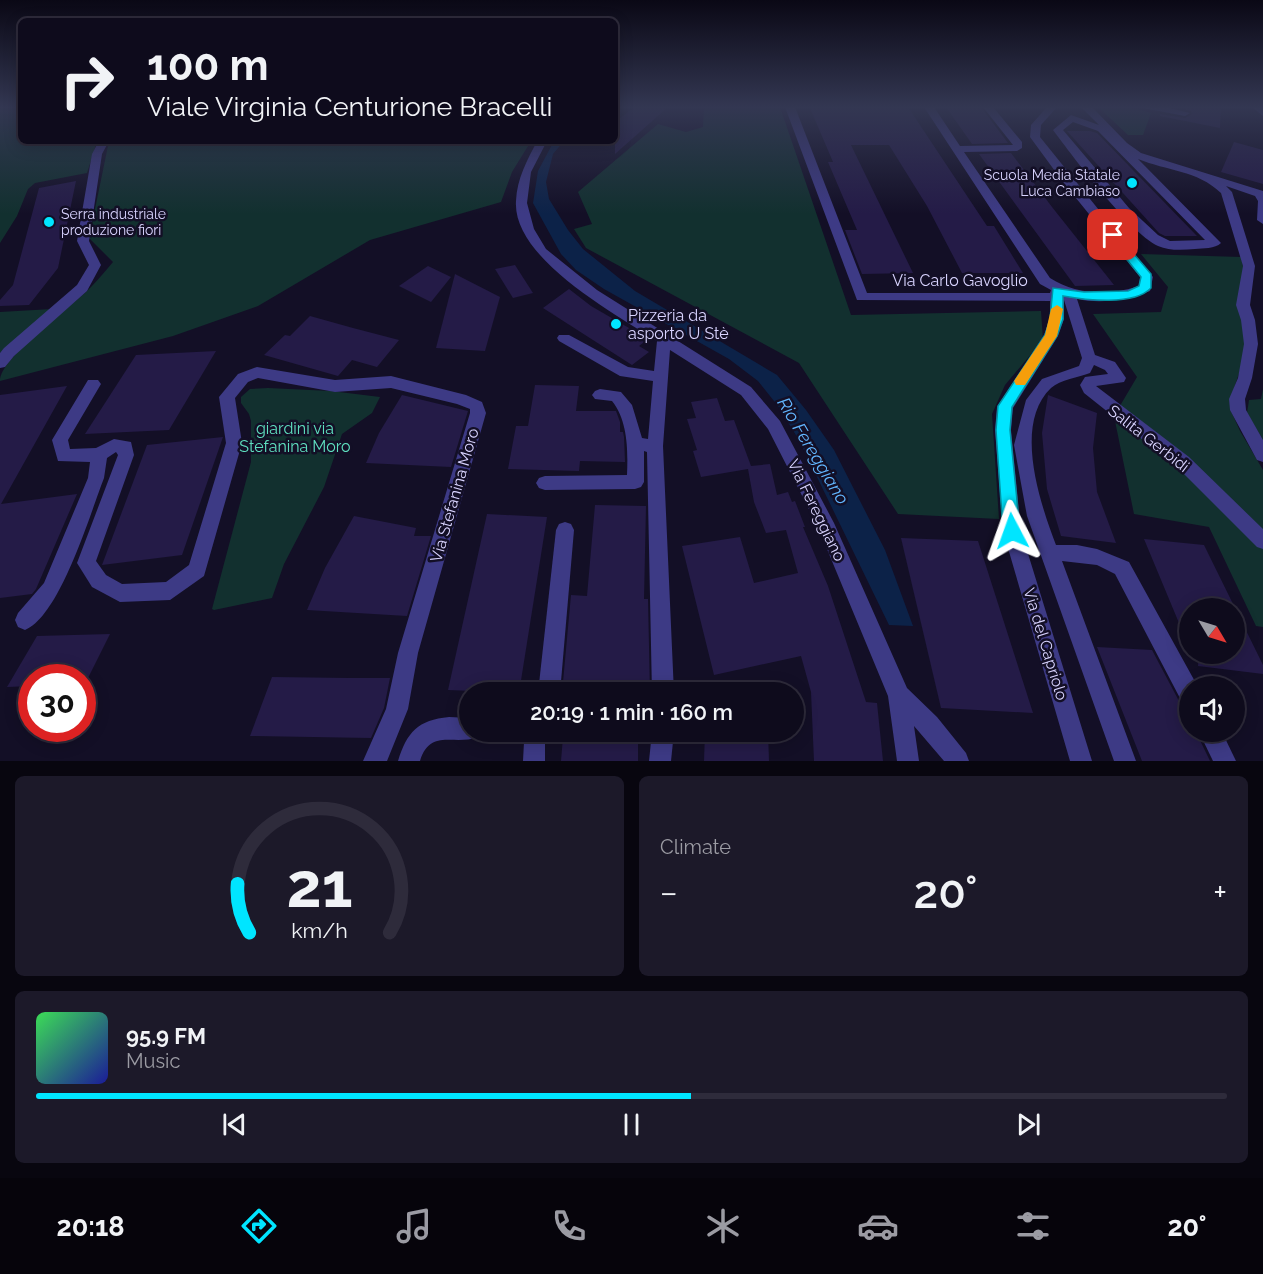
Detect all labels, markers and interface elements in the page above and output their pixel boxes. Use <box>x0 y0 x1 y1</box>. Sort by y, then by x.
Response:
text: 100 m <box>147 41 269 90</box>
icon: right <box>48 42 126 120</box>
text: Viale Virginia Centurione Bracelli <box>147 91 552 122</box>
place label: Scuola Media Statale Luca Cambiaso <box>984 167 1120 199</box>
marker: Scuola Media Statale Luca Cambiaso <box>1125 176 1139 190</box>
place label: Serra industriale produzione fiori <box>61 206 166 238</box>
pin <box>1087 209 1138 260</box>
marker: Serra industriale produzione fiori <box>42 215 56 229</box>
icon: arrive <box>1096 218 1129 251</box>
street label: Via Carlo Gavoglio <box>892 271 1028 290</box>
place label: Pizzeria da asporto U Stè <box>628 306 729 343</box>
marker: Pizzeria da asporto U Stè <box>609 317 623 331</box>
water label: Rio Fereggiano <box>773 393 854 508</box>
street label: Salita Gerbidi <box>1104 401 1193 476</box>
park label: giardini via Stefanina Moro <box>239 419 351 456</box>
street label: Via Stefanina Moro <box>426 426 483 564</box>
street label: Via Fereggiano <box>784 456 849 564</box>
position arrow <box>980 499 1044 563</box>
street label: Via del Capriolo <box>1019 586 1072 703</box>
north arrow <box>1179 598 1245 664</box>
map controls <box>1179 598 1245 742</box>
speed limit sign: 30 <box>18 664 96 742</box>
button: sound <box>1179 676 1245 742</box>
text: 20:19 · 1 min · 160 m <box>530 699 733 725</box>
text: Climate <box>660 835 731 859</box>
text: 21 <box>286 848 353 922</box>
text: 20° <box>914 866 978 919</box>
text: − <box>660 873 678 912</box>
text: + <box>1213 873 1227 912</box>
text: km/h <box>291 918 348 943</box>
text: 95.9 FM <box>126 1023 206 1049</box>
text: Music <box>126 1049 180 1073</box>
icon: previous <box>218 1108 251 1141</box>
icon: pause <box>615 1108 648 1141</box>
icon: next <box>1012 1108 1045 1141</box>
icon: directions <box>238 1205 280 1247</box>
icon: music <box>393 1205 435 1247</box>
icon: phone <box>548 1205 590 1247</box>
icon: climate <box>702 1205 744 1247</box>
icon: car <box>857 1205 899 1247</box>
icon: filters <box>1012 1205 1054 1247</box>
text: 20:18 <box>56 1211 125 1242</box>
text: 20° <box>1167 1211 1207 1242</box>

